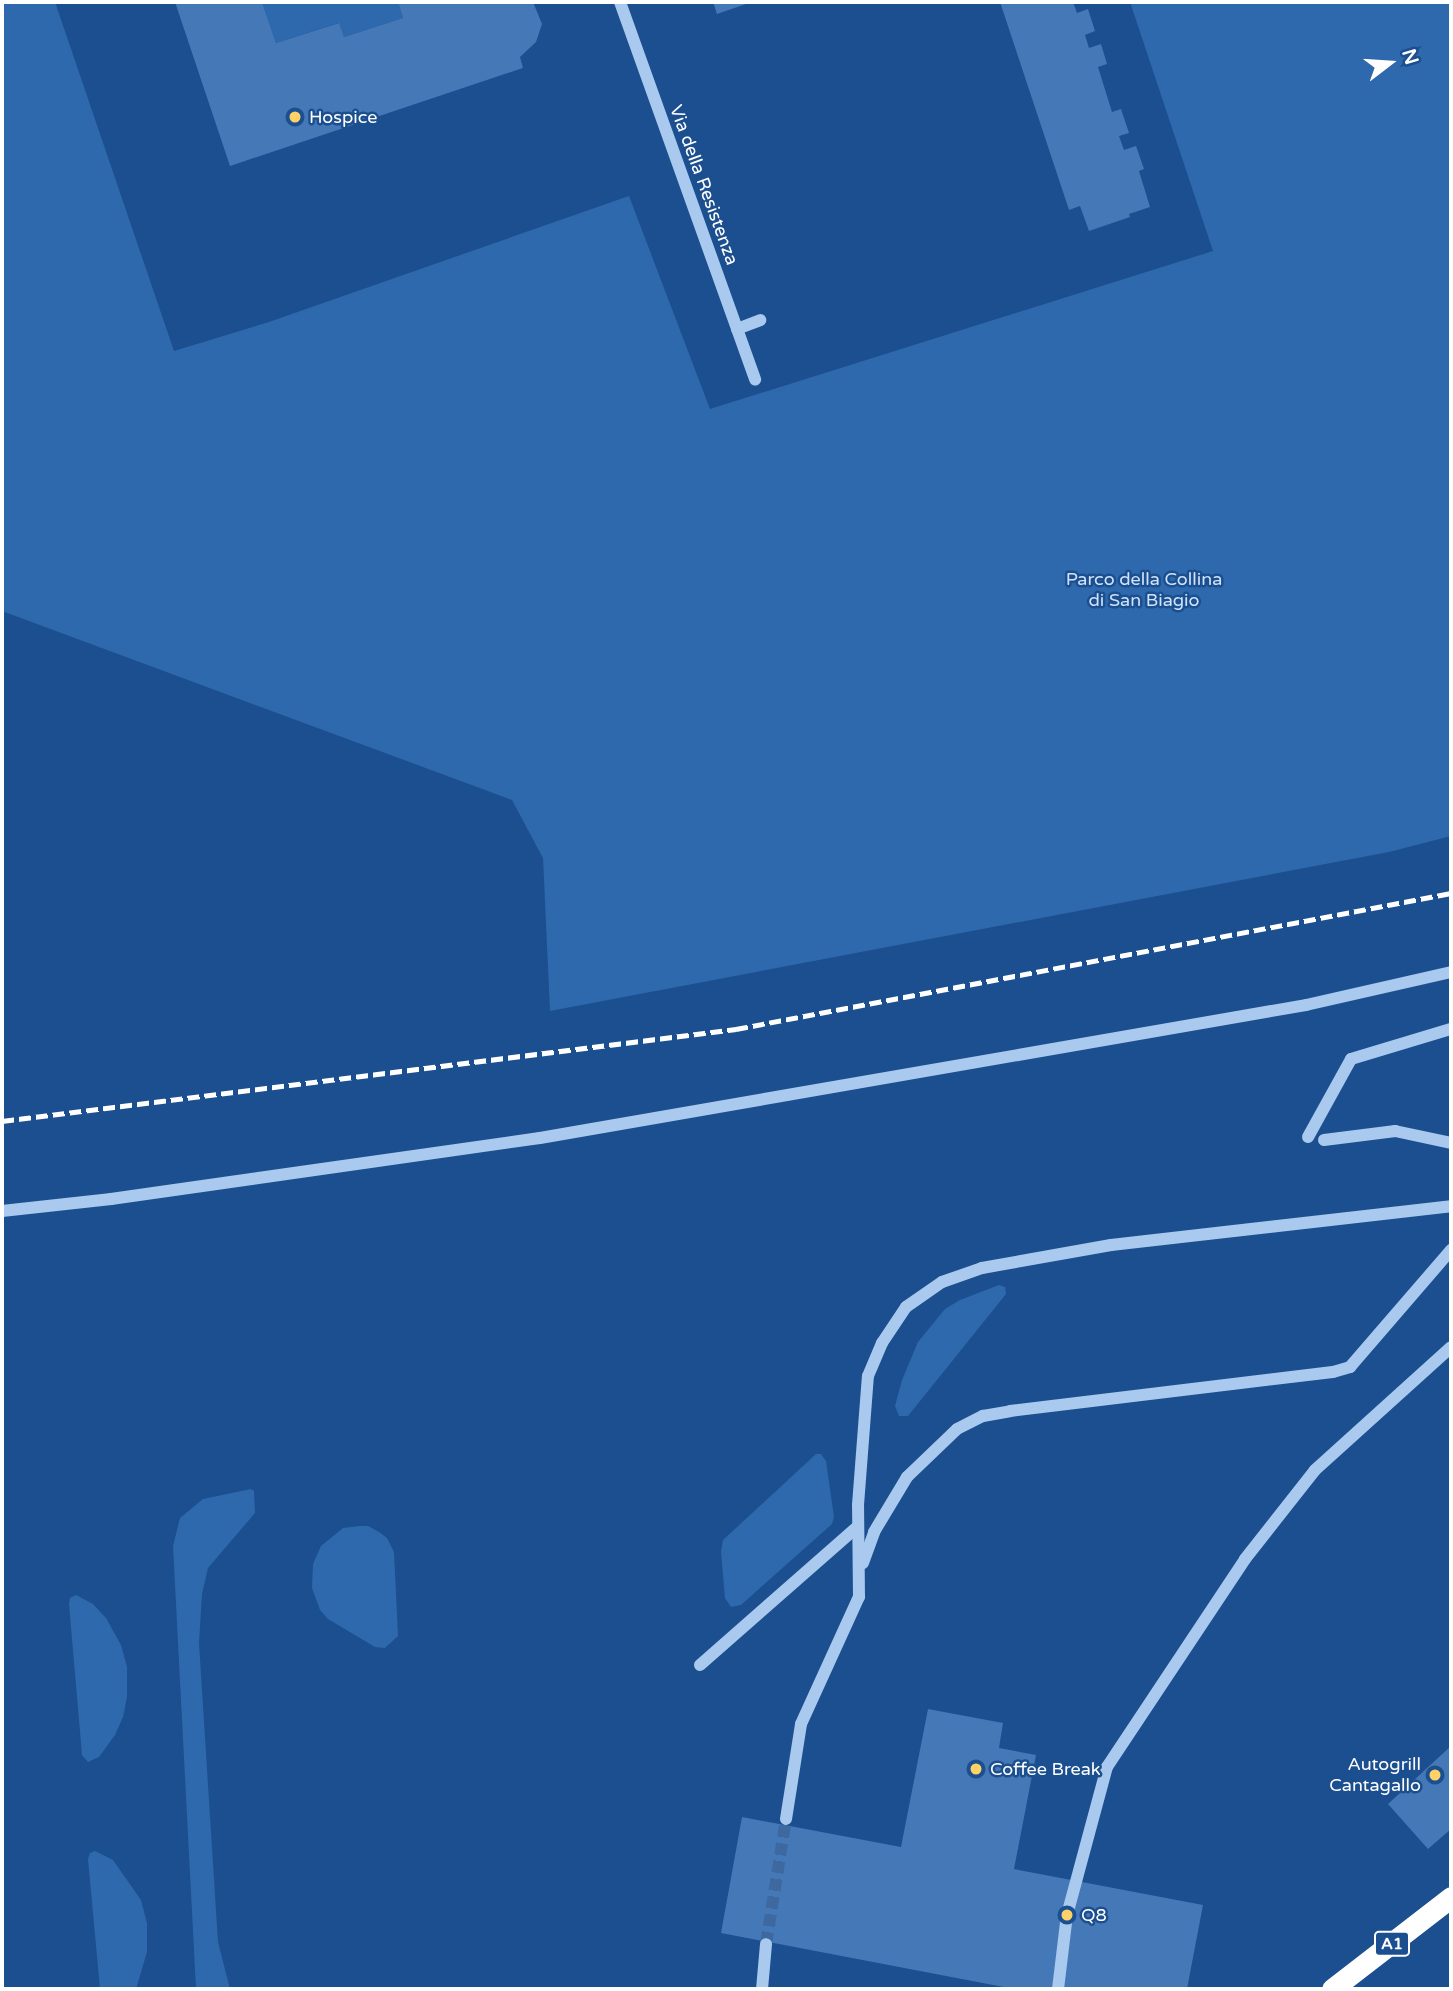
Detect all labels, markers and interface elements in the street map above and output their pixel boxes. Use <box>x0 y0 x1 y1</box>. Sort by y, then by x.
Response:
north arrow <box>1355 28 1425 98</box>
text: N <box>1397 46 1423 67</box>
street label: Via della Resistenza <box>665 102 743 268</box>
place label: Hospice <box>309 106 377 128</box>
marker: Hospice <box>287 109 303 125</box>
park label: Parco della Collina di San Biagio <box>1066 569 1222 612</box>
place label: Autogrill Cantagallo <box>1329 1754 1421 1796</box>
place label: Coffee Break <box>990 1758 1101 1780</box>
marker: Coffee Break <box>968 1761 984 1777</box>
marker: Autogrill Cantagallo <box>1427 1767 1443 1783</box>
place label: Q8 <box>1081 1904 1107 1926</box>
marker: Q8 <box>1059 1907 1075 1923</box>
road number: A1 <box>1373 1932 1411 1956</box>

